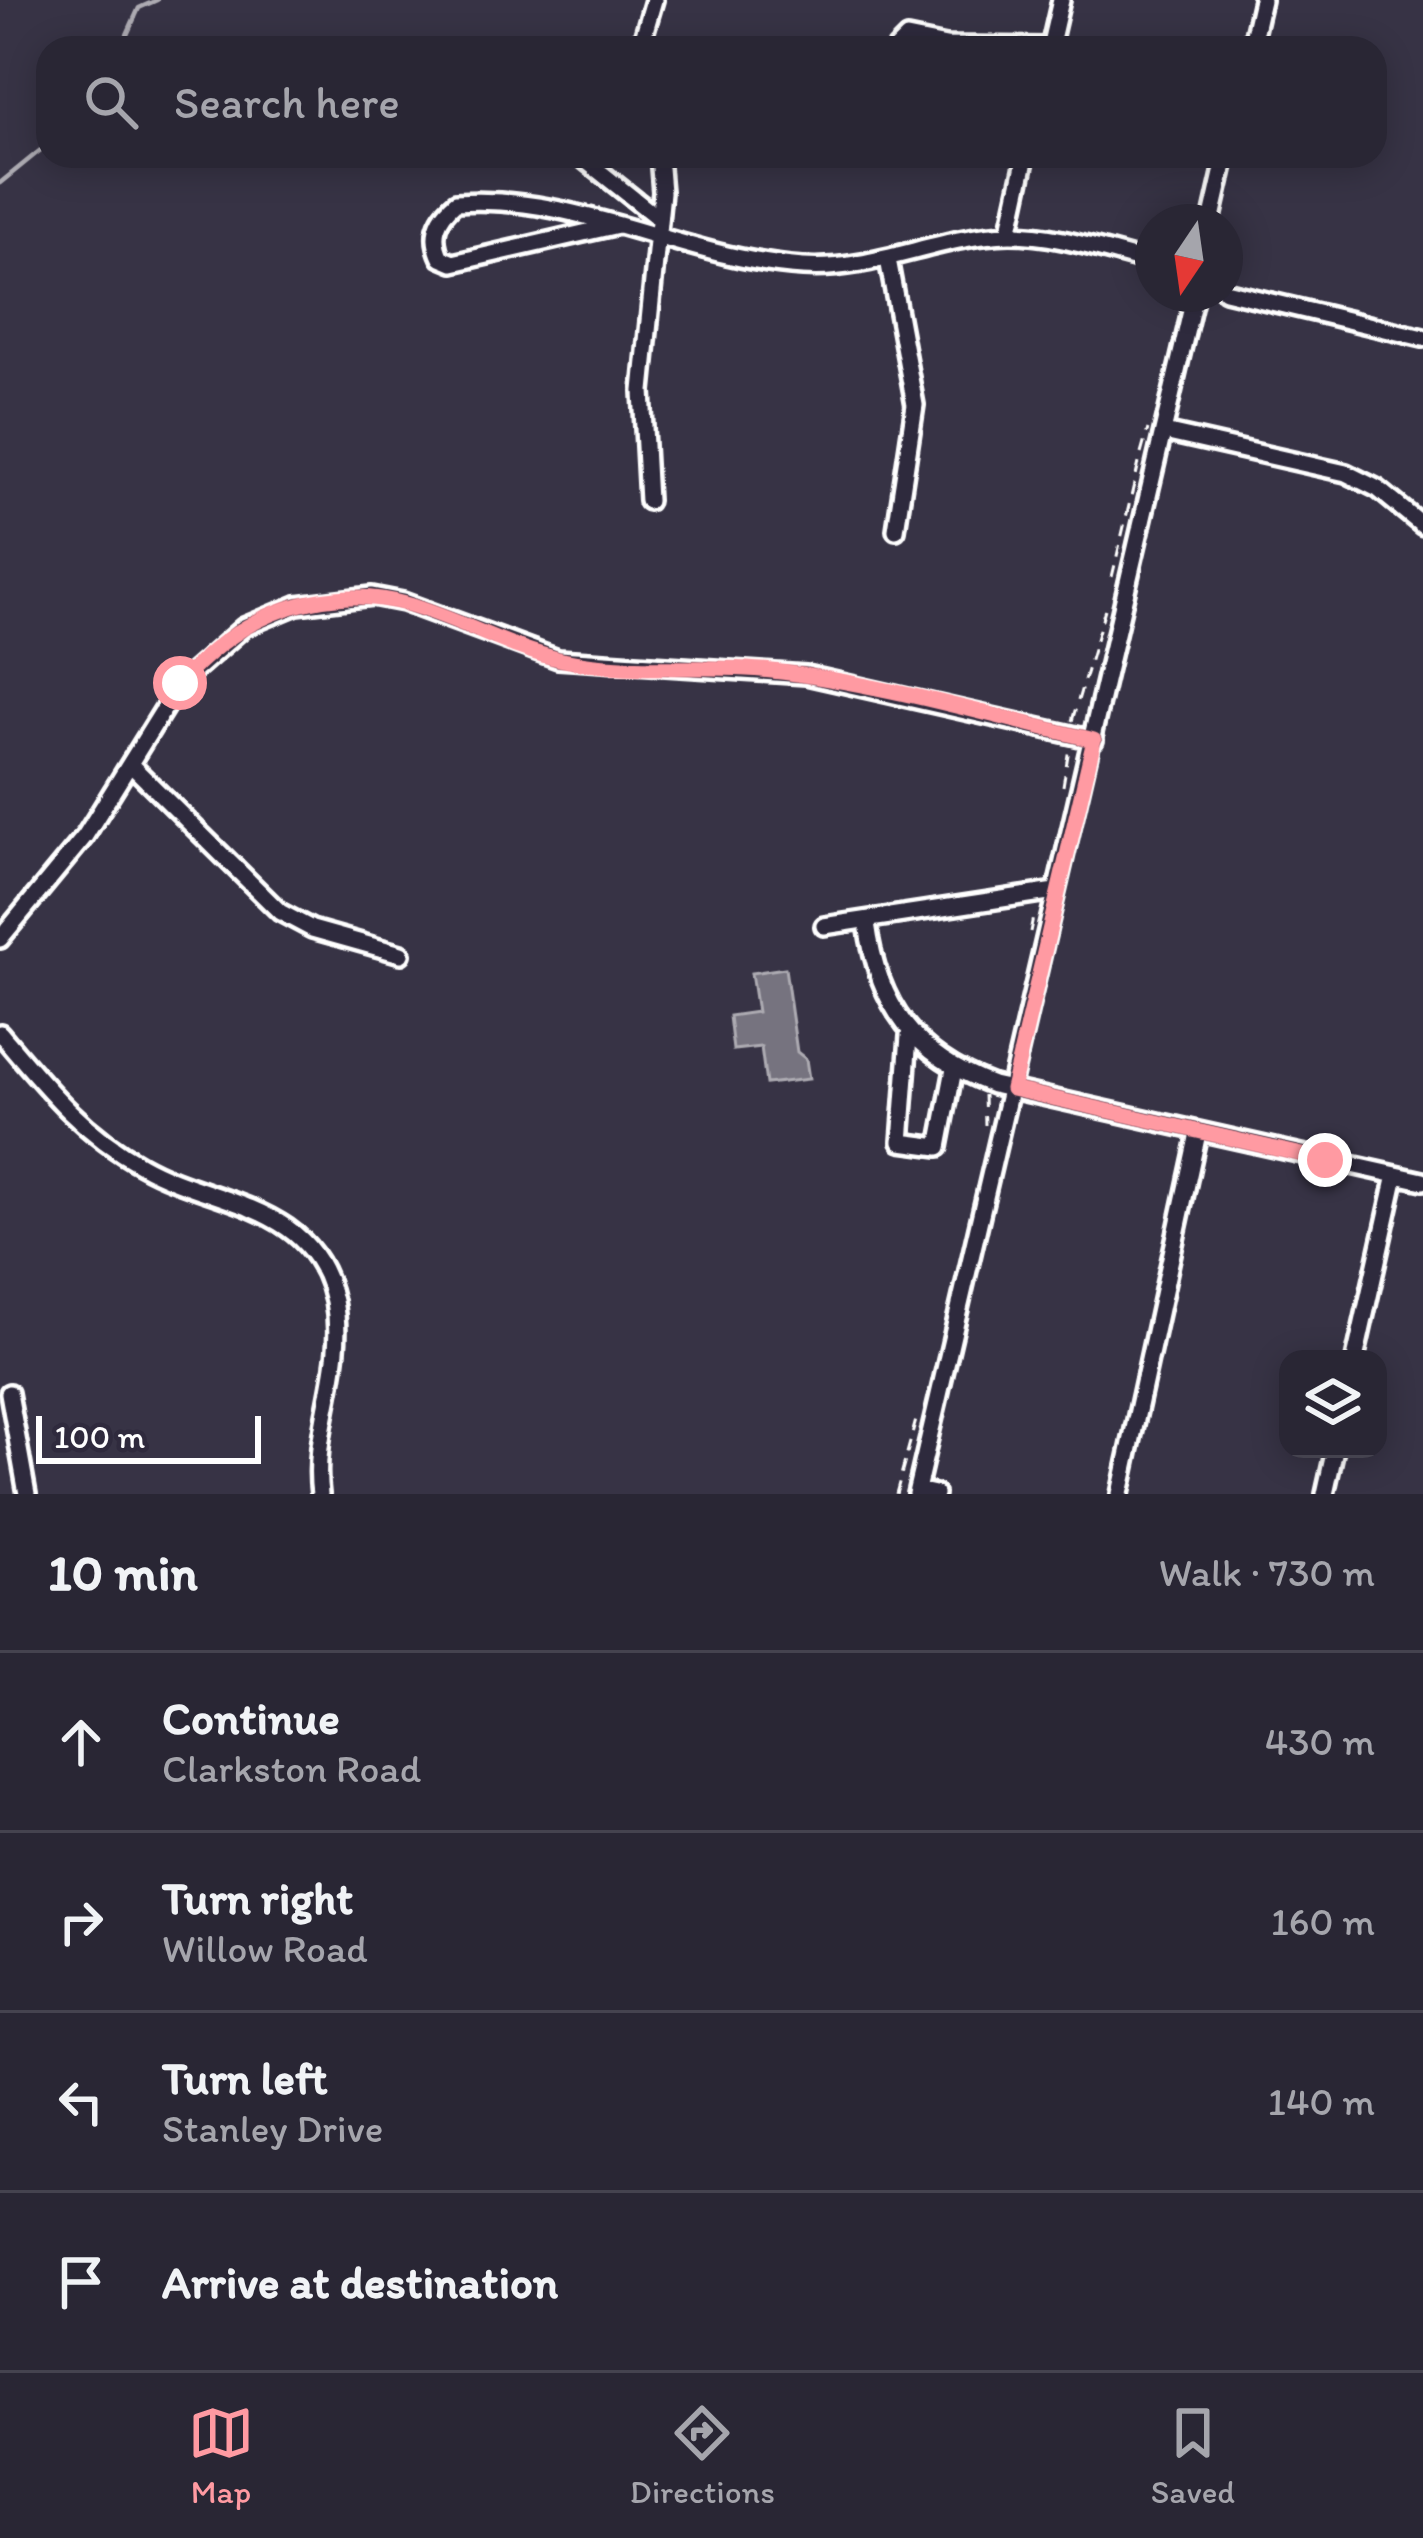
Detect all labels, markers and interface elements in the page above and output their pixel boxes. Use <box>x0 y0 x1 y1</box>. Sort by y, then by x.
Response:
search box <box>36 36 1387 168</box>
icon: search <box>78 69 144 135</box>
text: Search here <box>174 75 400 129</box>
north arrow <box>1135 204 1243 312</box>
route start <box>153 656 207 710</box>
route end <box>1298 1133 1352 1187</box>
map controls <box>1279 1350 1387 1458</box>
button: layers <box>1279 1350 1387 1458</box>
scale bar <box>36 1410 261 1463</box>
text: 100 m <box>54 1417 145 1456</box>
text: 10 min <box>48 1542 198 1603</box>
text: Walk · 730 m <box>1159 1549 1375 1596</box>
text: Continue <box>162 1691 340 1745</box>
icon: ahead <box>48 1709 114 1775</box>
text: 430 m <box>1265 1718 1375 1765</box>
text: Clarkston Road <box>162 1745 421 1792</box>
text: Turn right <box>162 1871 353 1925</box>
icon: right <box>48 1889 114 1955</box>
text: 160 m <box>1271 1898 1375 1945</box>
text: Willow Road <box>162 1925 368 1972</box>
text: Turn left <box>162 2051 328 2105</box>
icon: left <box>48 2069 114 2135</box>
text: 140 m <box>1268 2078 1375 2125</box>
text: Stanley Drive <box>162 2105 383 2152</box>
icon: arrive <box>48 2249 114 2315</box>
text: Arrive at destination <box>162 2255 558 2309</box>
tab: Map <box>188 2400 254 2511</box>
tab: Directions <box>630 2400 775 2511</box>
tab: Saved <box>1151 2400 1235 2511</box>

